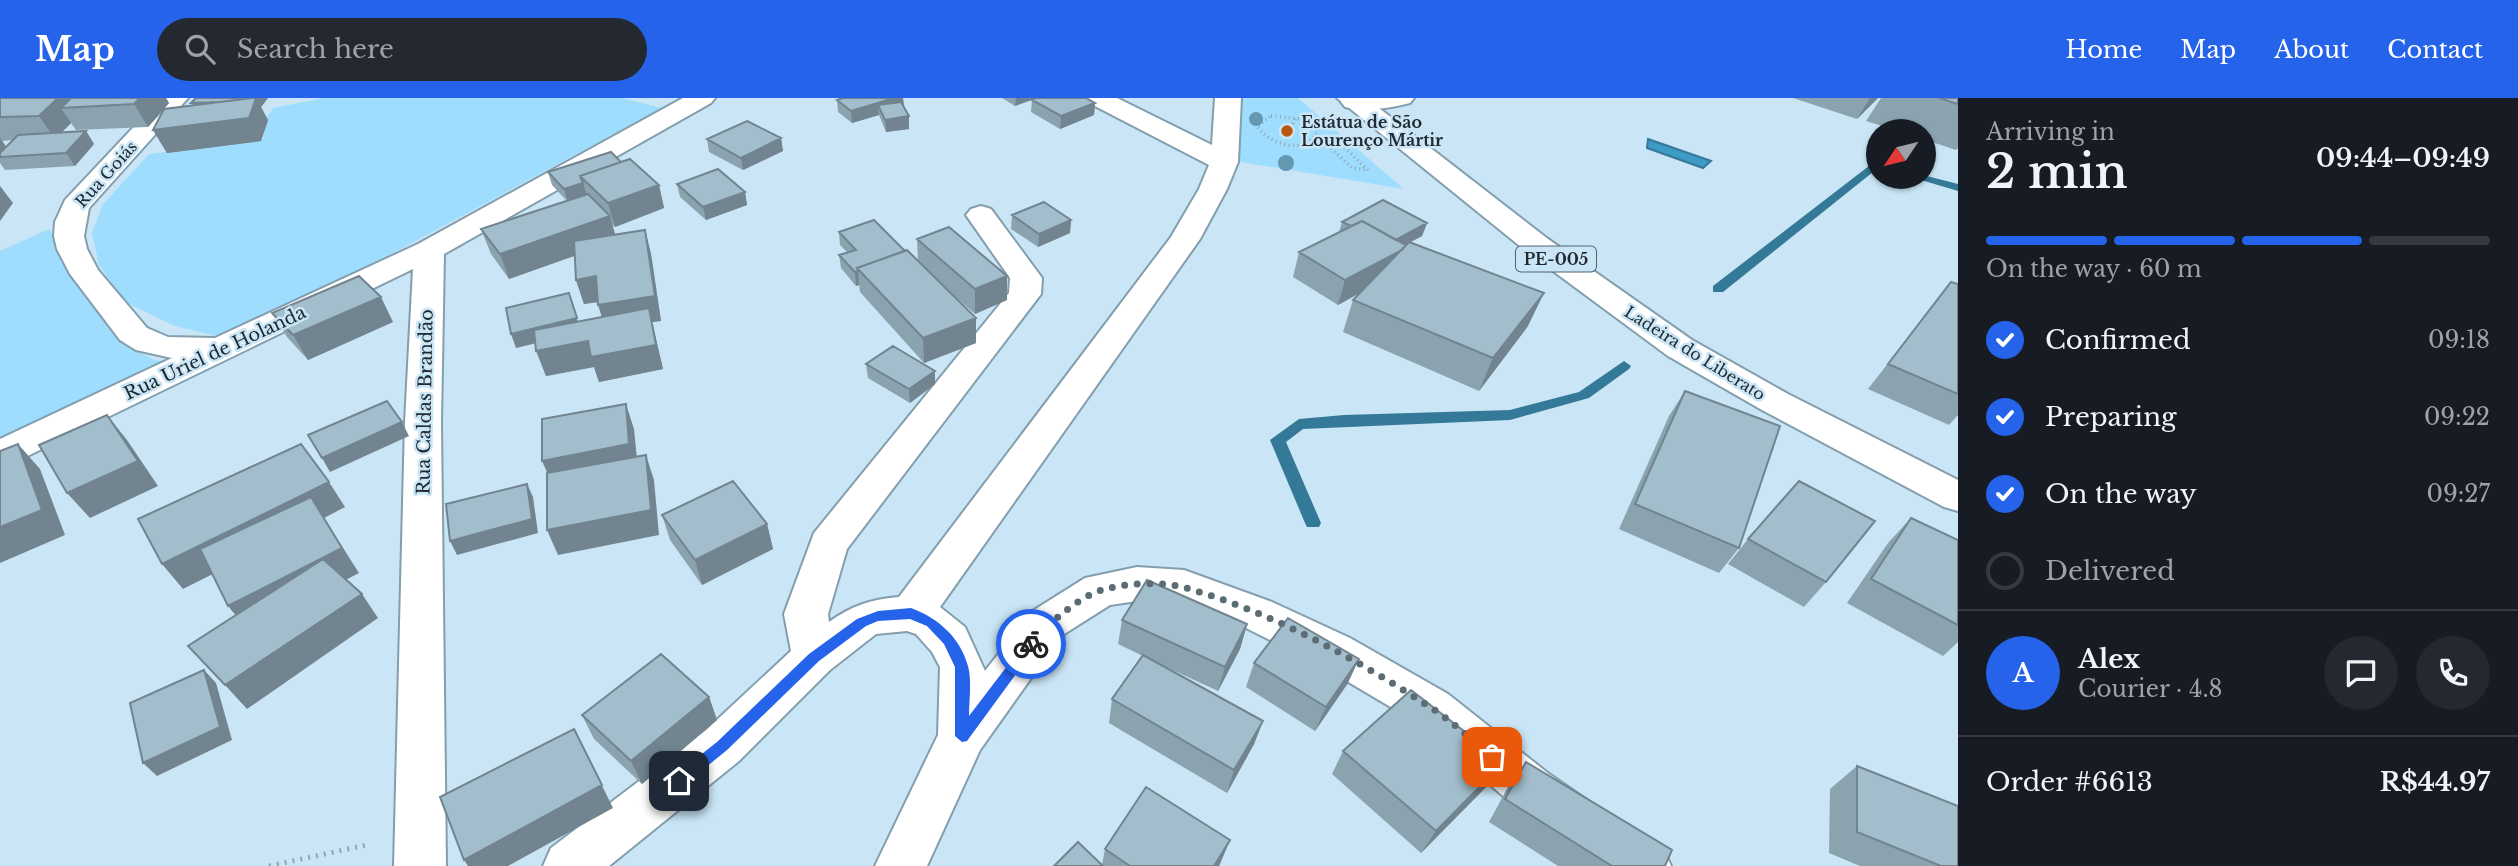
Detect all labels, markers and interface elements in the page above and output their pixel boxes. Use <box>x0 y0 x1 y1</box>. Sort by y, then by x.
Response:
search box <box>157 18 647 81</box>
text: Map <box>35 29 115 70</box>
icon: search <box>181 30 219 68</box>
text: Search here <box>237 33 394 65</box>
text: Home <box>2066 35 2142 64</box>
text: Map <box>2180 35 2236 64</box>
text: About <box>2274 35 2349 64</box>
text: Contact <box>2387 35 2483 64</box>
place label: Estátua de São Lourenço Mártir <box>1301 112 1443 150</box>
text: Arriving in <box>1986 118 2115 146</box>
north arrow <box>1866 119 1936 189</box>
map controls <box>1866 119 1936 189</box>
marker: Estátua de São Lourenço Mártir <box>1279 123 1295 139</box>
street label: Rua Goiás <box>71 137 141 211</box>
text: 09:44–09:49 <box>2316 142 2490 174</box>
text: 2 min <box>1986 143 2128 200</box>
road number: PE-005 <box>1516 246 1596 272</box>
text: On the way · 60 m <box>1986 255 2202 283</box>
street label: Rua Uriel de Holanda <box>121 301 309 405</box>
street label: Ladeira do Liberato <box>1621 301 1769 405</box>
street label: Rua Caldas Brandão <box>412 309 438 495</box>
icon: check <box>1986 321 2024 359</box>
text: Confirmed <box>2045 324 2190 356</box>
text: 09:18 <box>2428 326 2490 354</box>
icon: check <box>1986 398 2024 436</box>
text: Preparing <box>2045 401 2177 433</box>
text: 09:22 <box>2424 403 2490 431</box>
icon: check <box>1986 475 2024 513</box>
text: On the way <box>2045 478 2197 510</box>
text: 09:27 <box>2427 480 2490 508</box>
text: Delivered <box>2045 555 2175 587</box>
courier <box>996 609 1066 679</box>
icon: bike <box>1012 625 1050 663</box>
button: chat <box>2324 636 2398 710</box>
button: phone <box>2416 636 2490 710</box>
text: Alex <box>2078 643 2140 675</box>
text: A <box>2012 657 2034 689</box>
text: Courier · 4.8 <box>2078 675 2223 703</box>
pin <box>1462 727 1522 787</box>
icon: bag <box>1473 738 1511 776</box>
pin <box>649 751 709 811</box>
icon: home <box>660 762 698 800</box>
text: Order #6613 <box>1986 766 2153 798</box>
text: R$44.97 <box>2380 766 2490 798</box>

